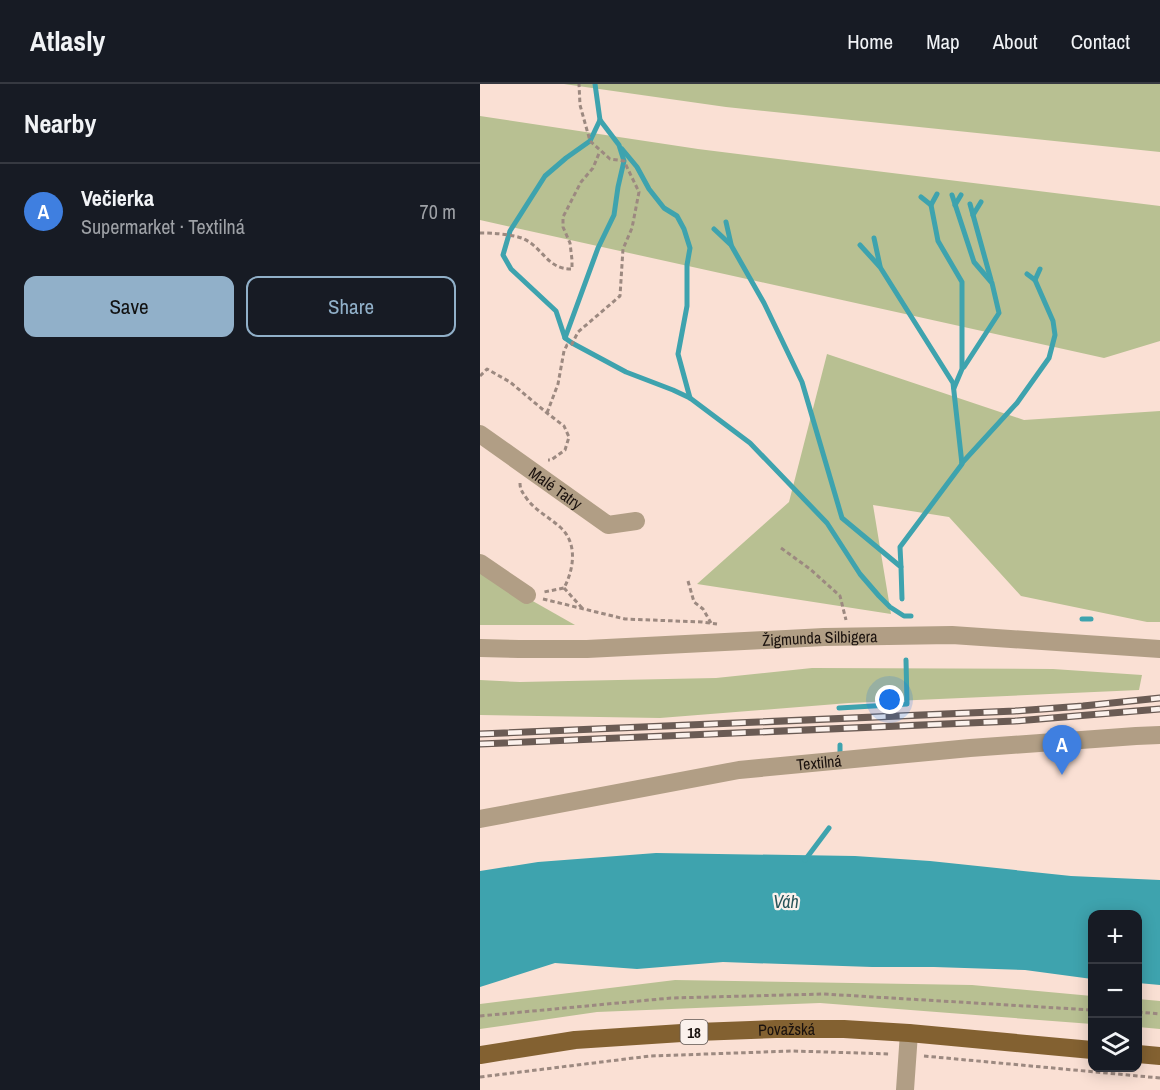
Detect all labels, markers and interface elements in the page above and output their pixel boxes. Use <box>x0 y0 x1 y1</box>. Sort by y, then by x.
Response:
text: Atlasly <box>30 22 105 60</box>
text: Home <box>847 27 893 56</box>
text: Map <box>926 27 960 56</box>
text: About <box>993 27 1038 56</box>
text: Contact <box>1071 27 1130 56</box>
text: Nearby <box>24 106 96 141</box>
text: Večierka <box>81 183 154 213</box>
text: A <box>38 198 49 225</box>
text: 70 m <box>420 198 456 225</box>
text: Supermarket · Textilná <box>81 213 245 240</box>
button: Save <box>24 276 234 337</box>
button: Share <box>246 276 456 337</box>
street label: Malé Tatry <box>525 461 587 515</box>
street label: Žigmunda Silbigera <box>762 625 878 651</box>
your location <box>875 685 904 714</box>
pin: A <box>1042 726 1082 775</box>
street label: Textilná <box>795 749 843 775</box>
water label: Váh <box>773 889 799 914</box>
map controls <box>1088 910 1142 1072</box>
button: + <box>1088 910 1142 964</box>
button: − <box>1088 964 1142 1018</box>
street label: Považská <box>758 1018 816 1041</box>
button: layers <box>1088 1018 1142 1072</box>
road number: 18 <box>680 1020 708 1044</box>

